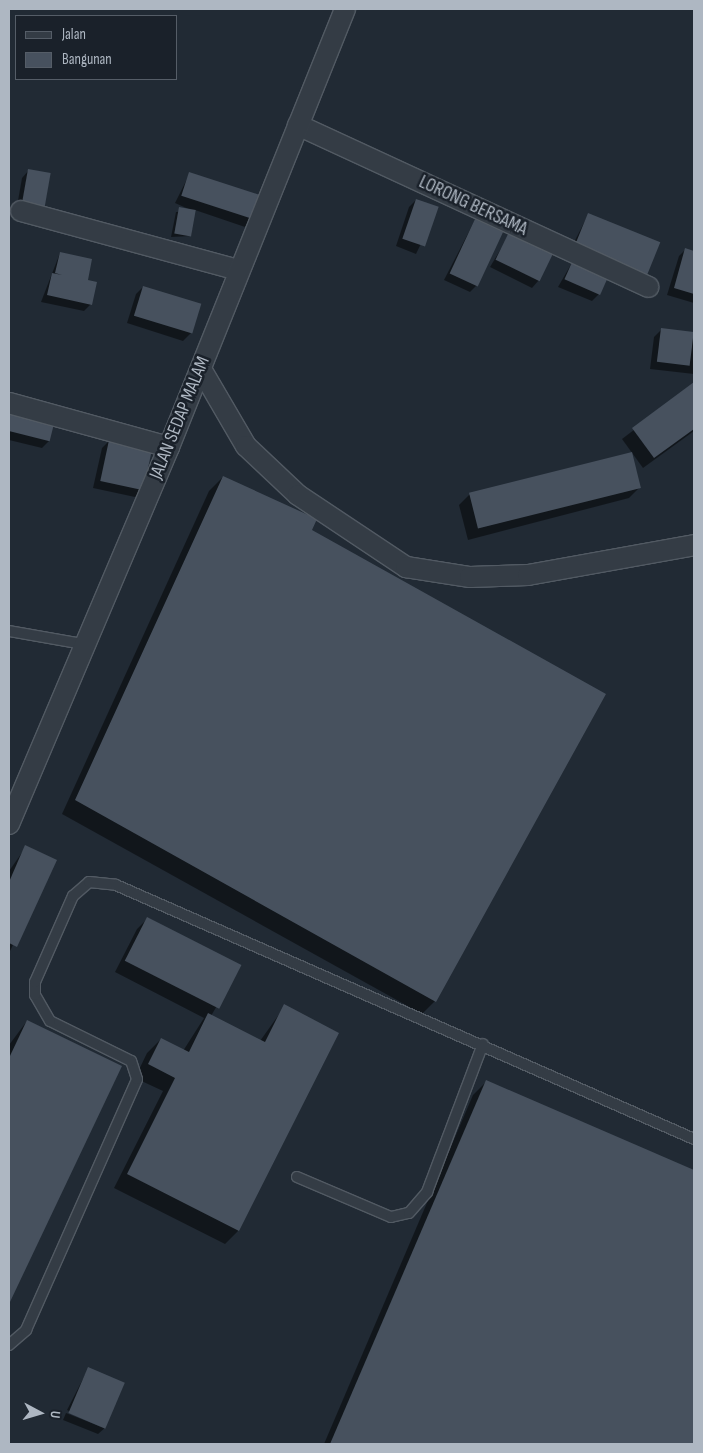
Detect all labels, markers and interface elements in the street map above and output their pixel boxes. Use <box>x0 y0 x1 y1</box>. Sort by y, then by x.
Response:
legend <box>15 15 178 80</box>
text: Jalan <box>62 25 86 44</box>
text: Bangunan <box>62 50 112 69</box>
street label: LORONG BERSAMA <box>415 171 531 241</box>
street label: JALAN SEDAP MALAM <box>145 353 215 483</box>
north arrow <box>15 1388 65 1438</box>
text: U <box>47 1410 64 1419</box>

